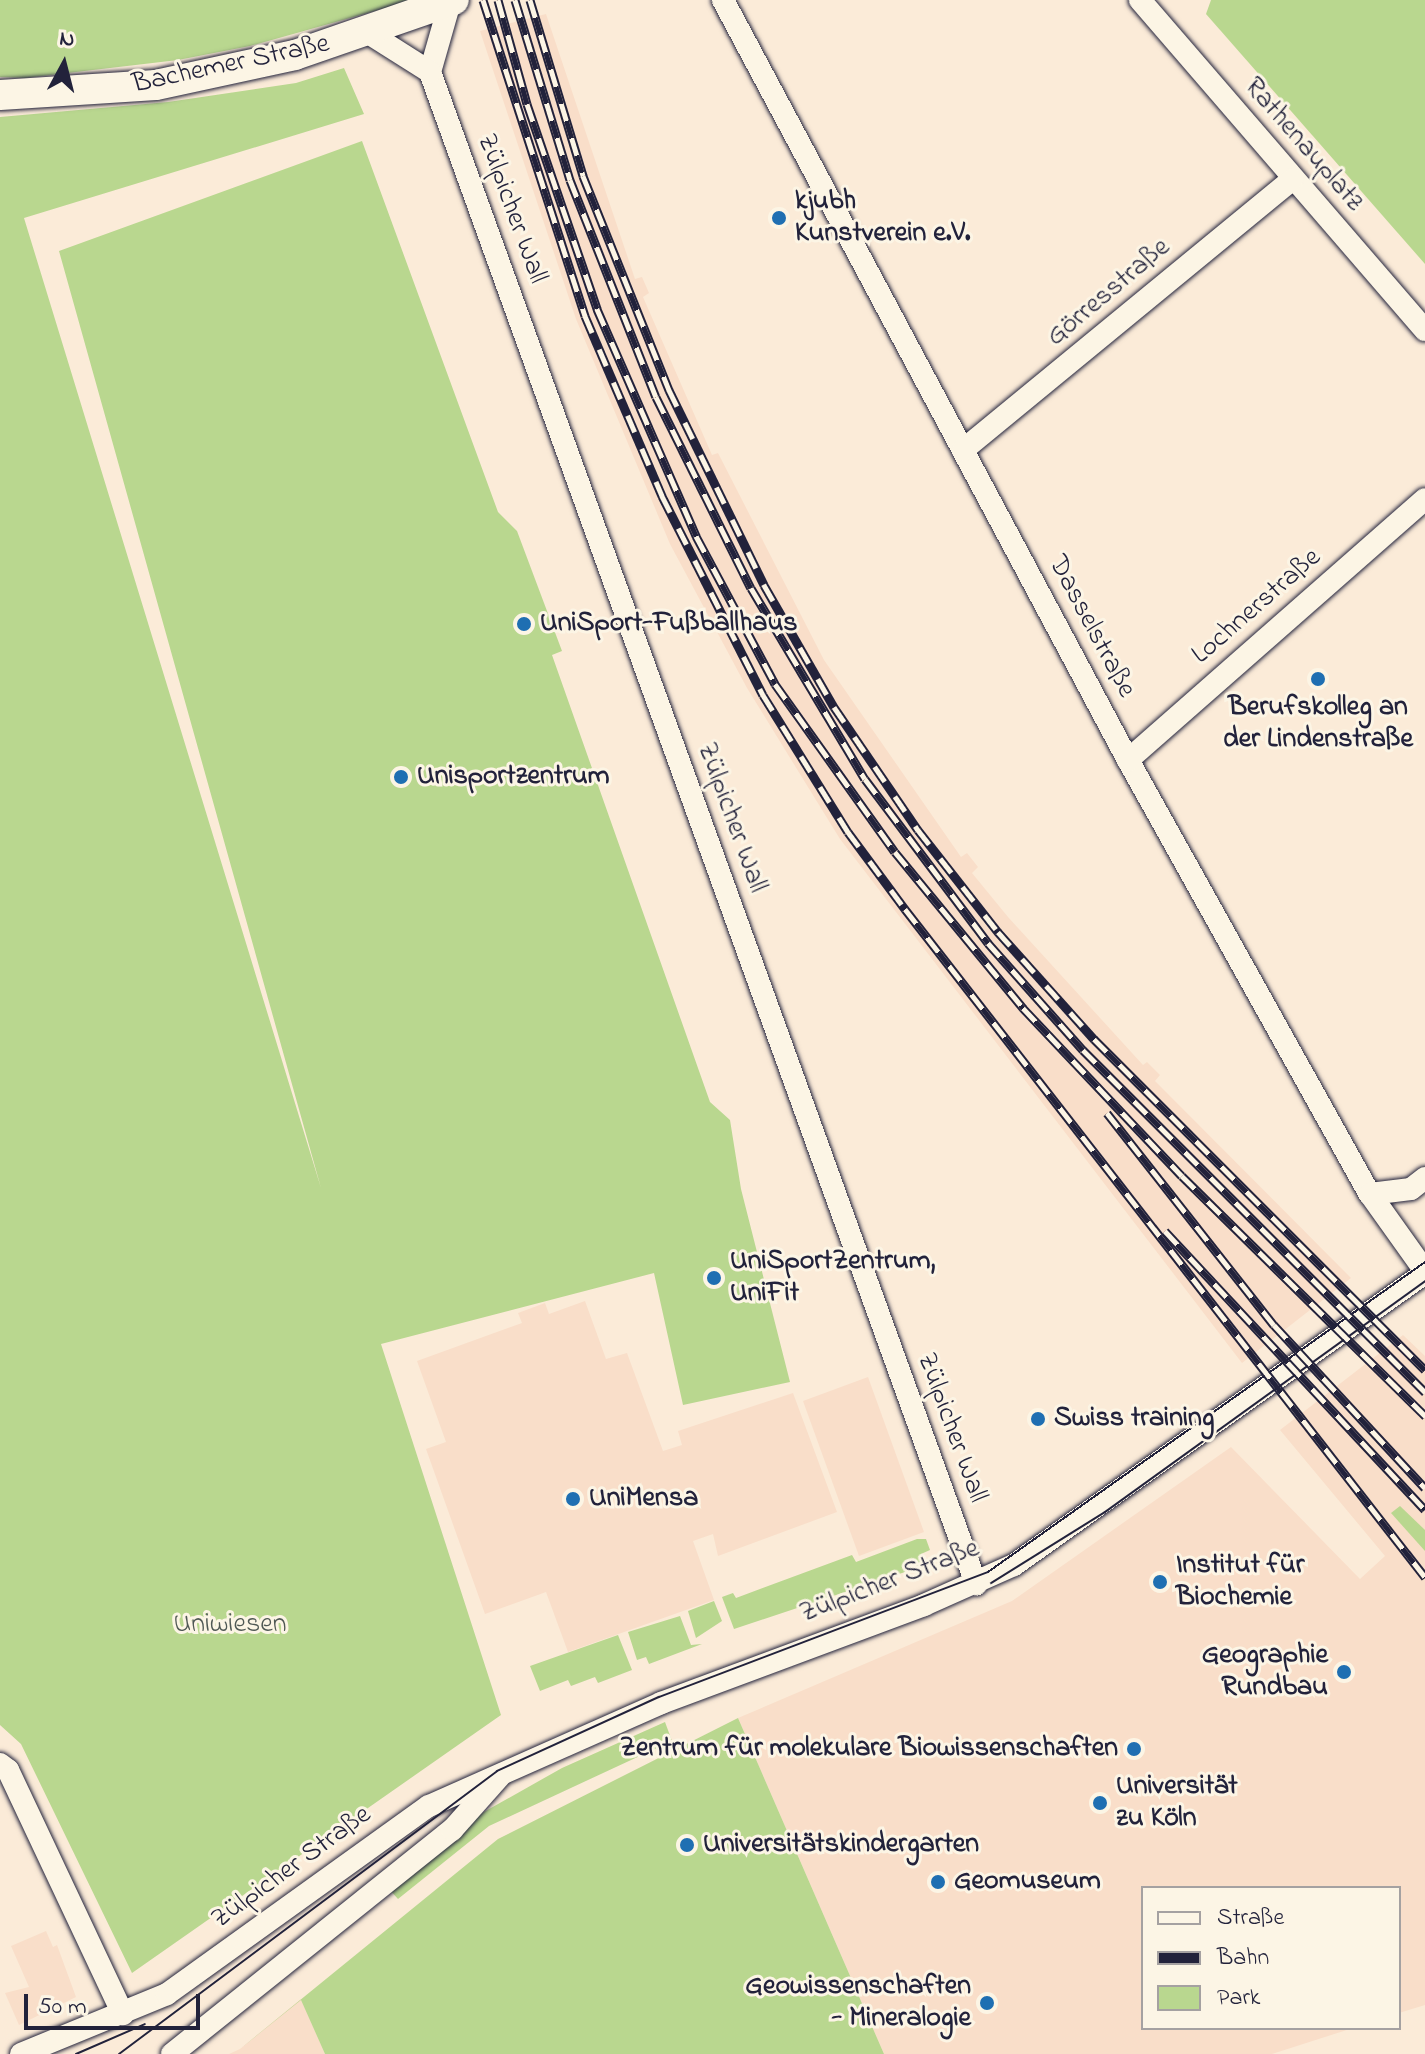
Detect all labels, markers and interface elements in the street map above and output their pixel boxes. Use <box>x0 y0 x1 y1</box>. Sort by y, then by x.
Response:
text: N <box>58 23 76 57</box>
north arrow <box>24 24 104 104</box>
street label: Bachemer Straße <box>129 28 333 102</box>
street label: Rathenauplatz <box>1236 71 1370 219</box>
street label: Zülpicher Wall <box>468 129 554 289</box>
place label: kjubh Kunstverein e.V. <box>795 185 970 251</box>
marker: kjubh Kunstverein e.V. <box>770 209 788 227</box>
street label: Görresstraße <box>1040 232 1178 354</box>
street label: Lochnerstraße <box>1185 542 1329 672</box>
street label: Dasselstraße <box>1040 550 1142 704</box>
place label: UniSport-Fußballhaus <box>540 607 798 641</box>
marker: UniSport-Fußballhaus <box>515 615 533 633</box>
marker: Berufskolleg an der Lindenstraße <box>1309 670 1327 688</box>
place label: Berufskolleg an der Lindenstraße <box>1223 691 1413 757</box>
street label: Zülpicher Wall <box>688 738 774 898</box>
place label: Unisportzentrum <box>417 760 609 794</box>
marker: Unisportzentrum <box>392 768 410 786</box>
place label: UniSportZentrum, UniFit <box>730 1245 935 1311</box>
marker: UniSportZentrum, UniFit <box>705 1269 723 1287</box>
street label: Zülpicher Wall <box>908 1348 994 1508</box>
place label: Swiss training <box>1054 1402 1214 1436</box>
marker: Swiss training <box>1029 1410 1047 1428</box>
place label: UniMensa <box>589 1482 698 1516</box>
marker: UniMensa <box>564 1490 582 1508</box>
street label: Zülpicher Straße <box>796 1532 984 1632</box>
place label: Institut für Biochemie <box>1176 1549 1304 1615</box>
marker: Institut für Biochemie <box>1151 1573 1169 1591</box>
park label: Uniwiesen <box>173 1608 287 1642</box>
place label: Geographie Rundbau <box>1202 1639 1328 1705</box>
marker: Geographie Rundbau <box>1335 1663 1353 1681</box>
place label: Zentrum für molekulare Biowissenschaften <box>620 1732 1118 1766</box>
marker: Zentrum für molekulare Biowissenschaften <box>1125 1740 1143 1758</box>
place label: Universität zu Köln <box>1116 1770 1238 1836</box>
marker: Universität zu Köln <box>1091 1794 1109 1812</box>
street label: Zülpicher Straße <box>206 1799 378 1937</box>
place label: Universitätskindergarten <box>703 1828 979 1862</box>
marker: Universitätskindergarten <box>678 1836 696 1854</box>
place label: Geomuseum <box>954 1865 1101 1899</box>
marker: Geomuseum <box>929 1873 947 1891</box>
legend <box>1141 1886 1401 2030</box>
text: Straße <box>1217 1901 1284 1936</box>
text: Bahn <box>1217 1941 1269 1976</box>
place label: Geowissenschaften - Mineralogie <box>745 1970 971 2036</box>
scale bar <box>28 1978 204 2028</box>
text: Park <box>1217 1981 1260 2016</box>
text: 50 m <box>38 1990 87 2025</box>
marker: Geowissenschaften - Mineralogie <box>978 1994 996 2012</box>

